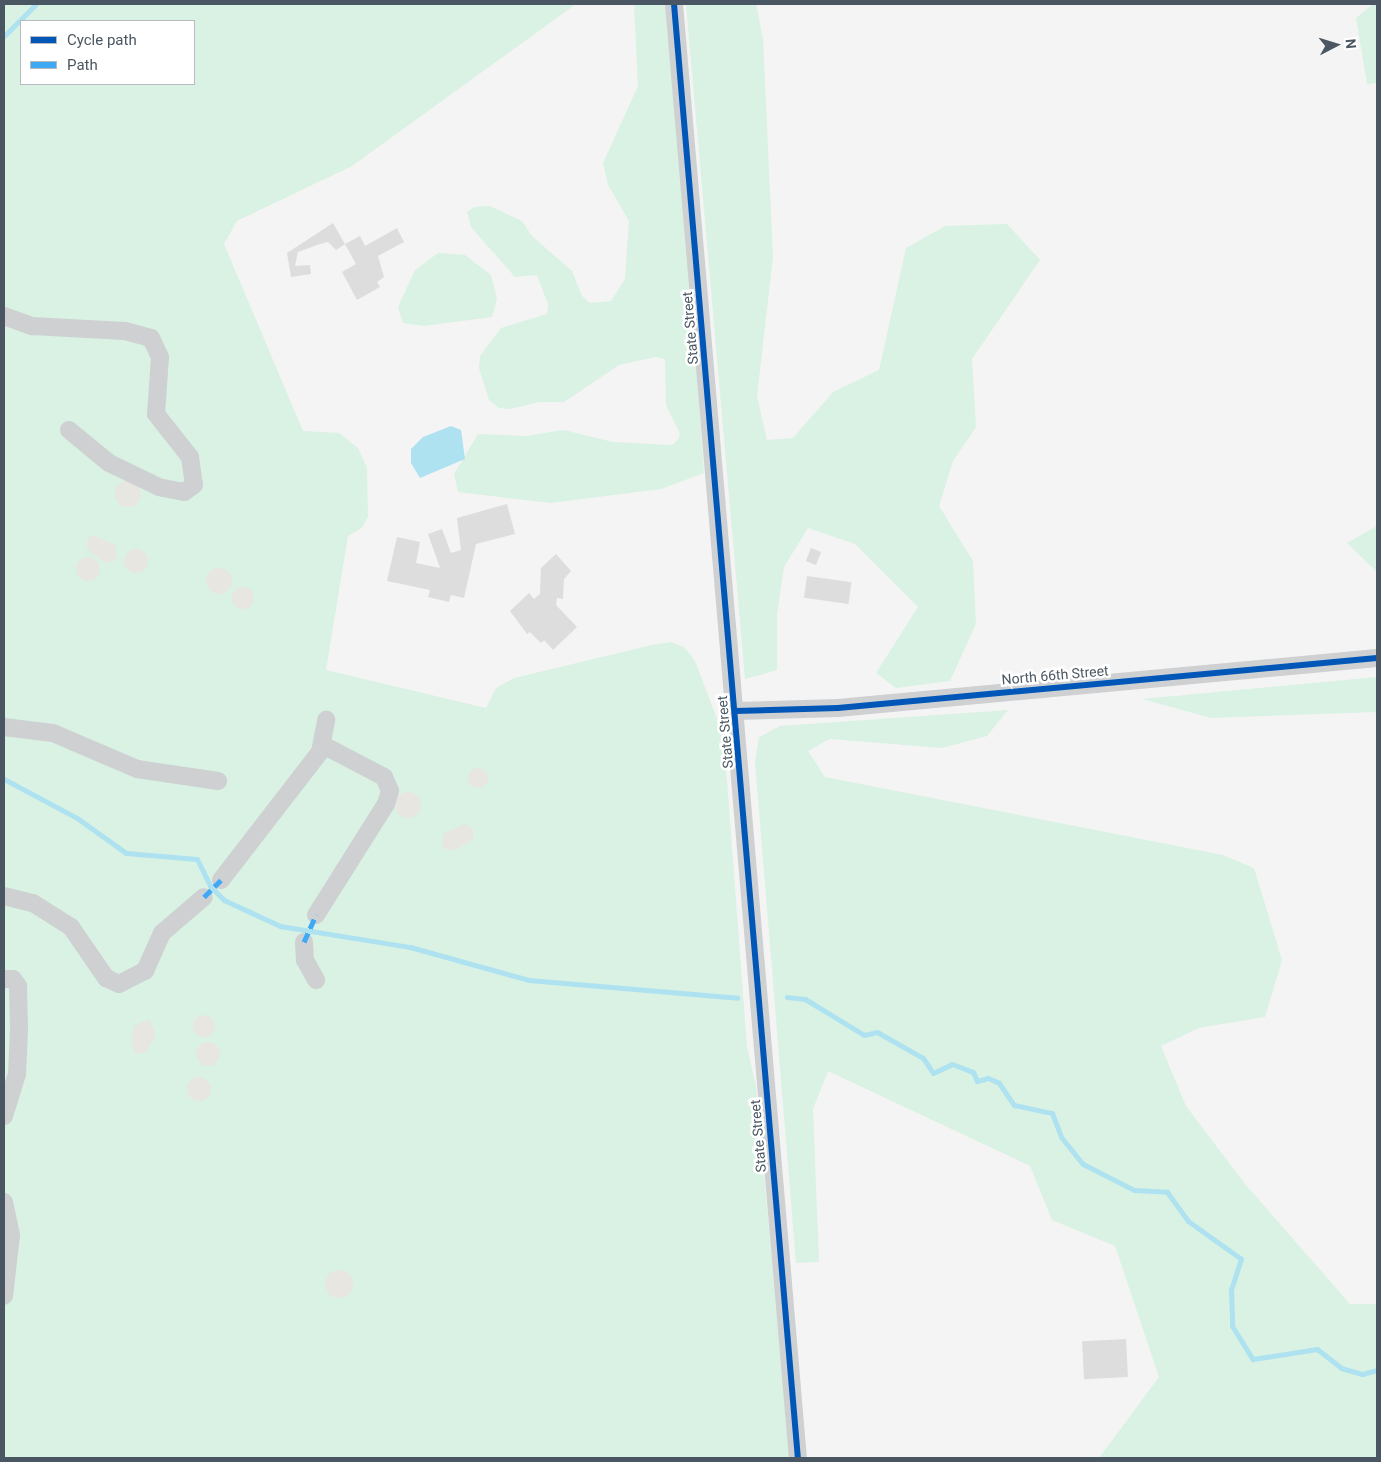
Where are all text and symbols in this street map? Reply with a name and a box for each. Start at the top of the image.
legend [20,20,195,85]
north arrow [1311,20,1361,70]
text: Cycle path [67,31,137,49]
text: N [1343,38,1359,49]
text: Path [67,56,98,74]
street label: State Street [678,291,702,365]
street label: North 66th Street [1001,662,1109,688]
street label: State Street [713,695,737,769]
street label: State Street [746,1099,770,1173]

